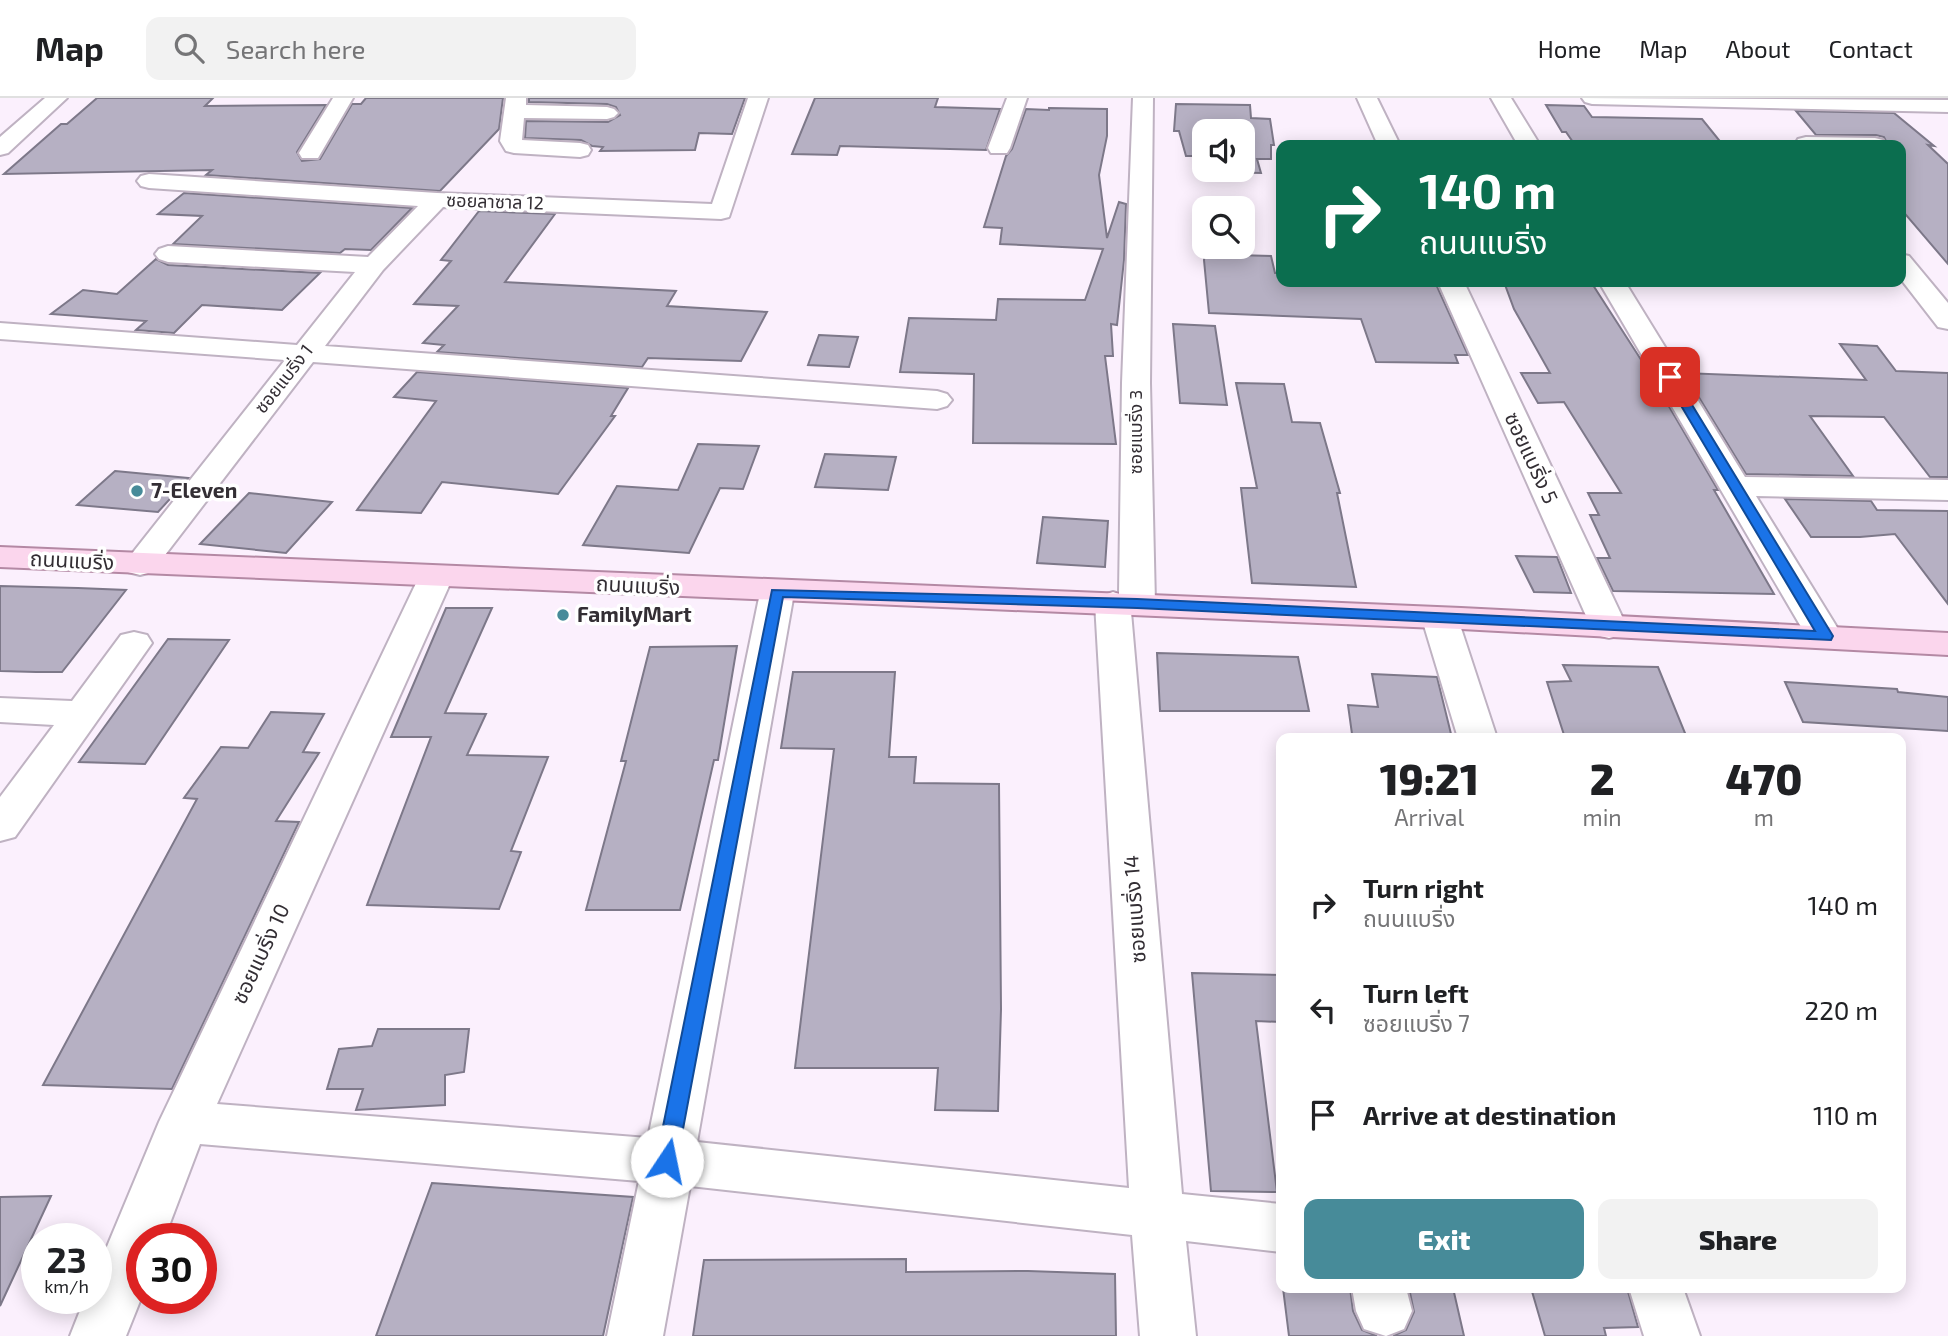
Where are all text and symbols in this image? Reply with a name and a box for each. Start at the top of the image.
search box [146,17,636,80]
text: Map [35,28,104,68]
icon: search [170,29,208,67]
text: Search here [226,33,365,64]
text: Home [1538,34,1601,63]
text: Map [1639,34,1687,63]
text: About [1725,34,1791,63]
text: Contact [1829,34,1913,63]
map controls [1192,119,1255,259]
button: sound [1192,119,1255,182]
text: 140 m [1419,160,1556,219]
icon: right [1304,168,1395,259]
street label: ซอยลาซาล 12 [446,188,544,214]
button: search [1192,196,1255,259]
text: ถนนแบริ่ง [1419,222,1547,260]
street label: ซอยแบริ่ง 1 [249,339,317,417]
pin [1640,347,1700,407]
icon: arrive [1651,358,1689,396]
street label: ซอยแบริ่ง 3 [1124,390,1146,474]
street label: ซอยแบริ่ง 5 [1500,408,1564,507]
place label: 7-Eleven [151,477,237,502]
marker: 7-Eleven [129,483,145,499]
street label: ถนนแบริ่ง [29,545,115,574]
street label: ถนนแบริ่ง [595,570,681,599]
place label: FamilyMart [577,601,692,627]
marker: FamilyMart [555,607,571,623]
text: 19:21 [1380,753,1479,803]
text: 2 [1590,753,1615,803]
text: 470 [1725,753,1802,803]
text: Arrival [1394,803,1464,831]
text: min [1583,803,1622,831]
text: m [1754,803,1774,831]
street label: ซอยแบริ่ง 14 [1117,854,1150,964]
text: Turn right [1363,872,1484,903]
icon: right [1304,886,1342,924]
text: 140 m [1807,889,1878,920]
street label: ซอยแบริ่ง 10 [226,899,294,1008]
text: ถนนแบริ่ง [1363,904,1455,932]
text: Turn left [1363,977,1469,1008]
icon: left [1304,991,1342,1029]
text: 220 m [1805,994,1878,1025]
text: ซอยแบริ่ง 7 [1363,1009,1470,1037]
icon: arrive [1304,1096,1342,1134]
text: Arrive at destination [1363,1099,1616,1130]
text: 110 m [1813,1099,1878,1130]
position arrow [630,1124,704,1198]
button: Exit [1304,1199,1584,1279]
button: Share [1598,1199,1878,1279]
speed limit sign: 30 [126,1223,217,1314]
text: 23 [46,1238,87,1280]
text: km/h [44,1275,89,1297]

